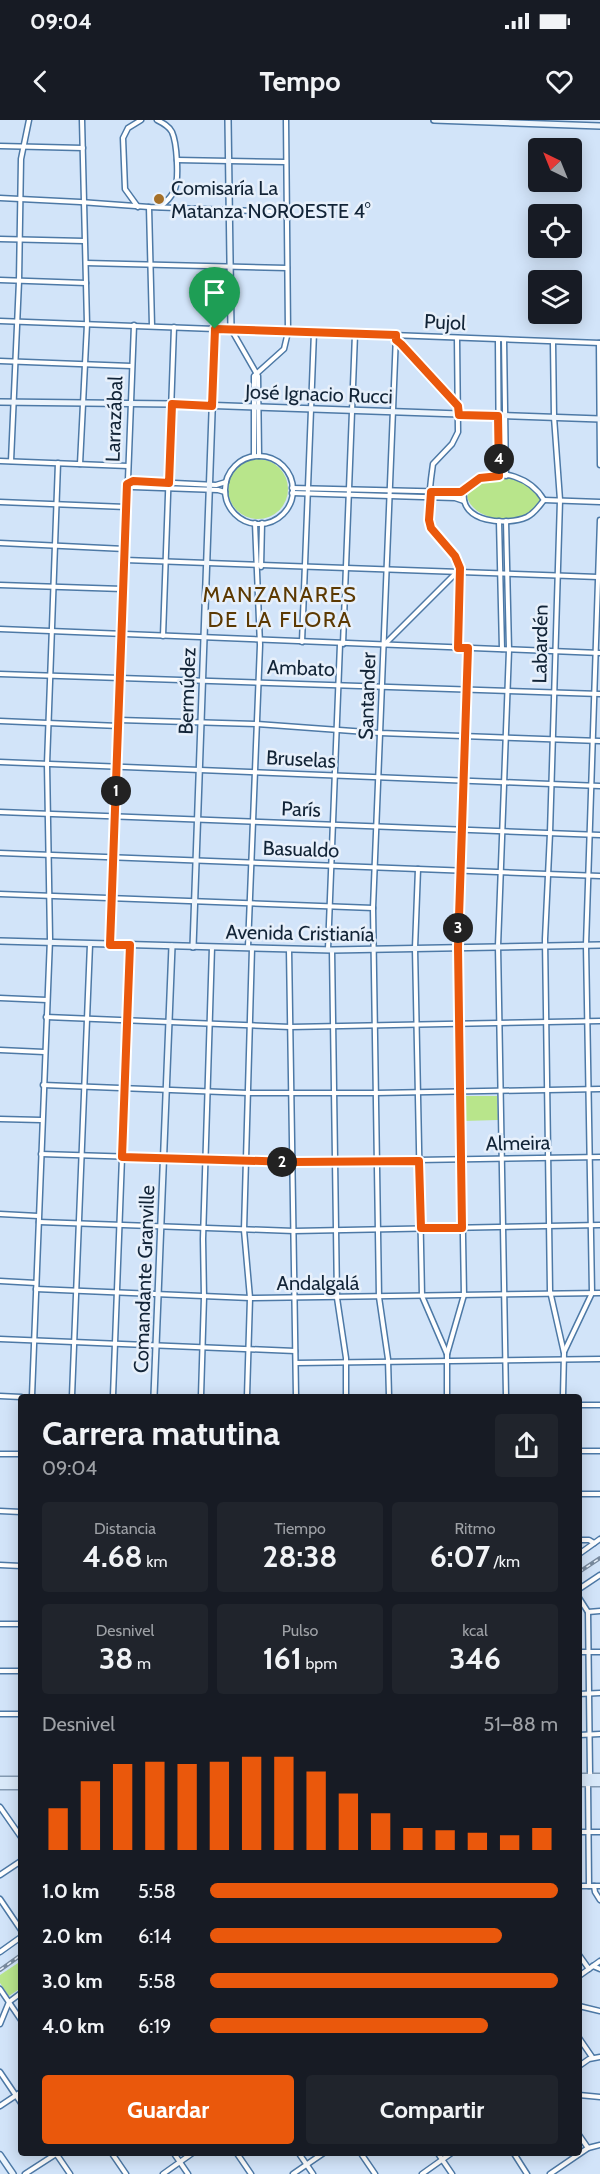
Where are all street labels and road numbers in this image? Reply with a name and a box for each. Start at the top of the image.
street label: Pujol [424,309,467,335]
street label: Larrazábal [101,375,128,462]
street label: José Ignacio Rucci [244,379,393,409]
street label: Labardén [527,604,553,684]
street label: Bermúdez [173,647,201,735]
street label: Santander [353,651,381,740]
street label: Ambato [267,655,335,681]
street label: Bruselas [266,745,336,773]
street label: París [281,796,321,822]
street label: Basualdo [262,836,340,862]
street label: Avenida Cristianía [225,920,375,946]
street label: Almeira [485,1130,551,1156]
street label: Comandante Granville [129,1185,159,1373]
street label: Andalgalá [277,1271,360,1295]

